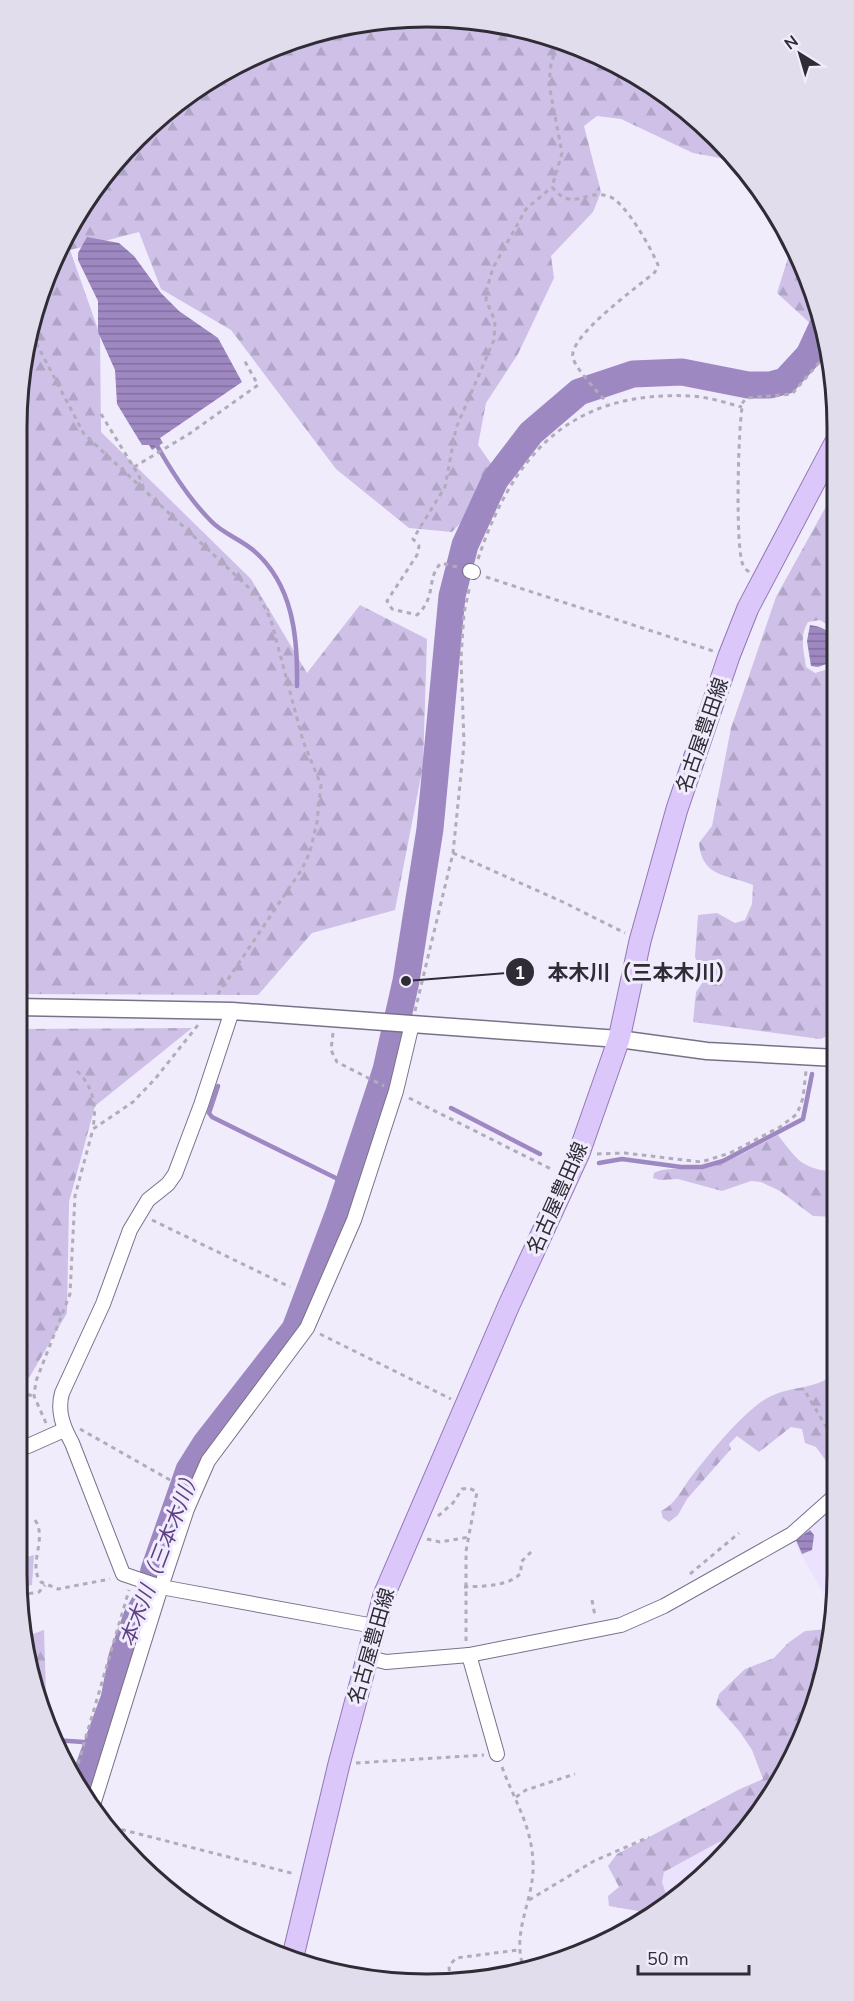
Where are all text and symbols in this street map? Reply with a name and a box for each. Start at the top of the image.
north arrow [770,24,830,84]
text: N [780,30,803,55]
street label: 名古屋豊田線 [670,674,735,796]
callout: 本木川（三本木川） [505,953,748,992]
text: 本木川（三本木川） [548,959,737,987]
text: 1 [515,961,525,985]
street label: 名古屋豊田線 [521,1138,594,1259]
water label: 本木川（三本木川） [113,1464,207,1650]
street label: 名古屋豊田線 [342,1585,401,1708]
scale bar [638,1938,749,1976]
text: 50 m [647,1947,689,1971]

